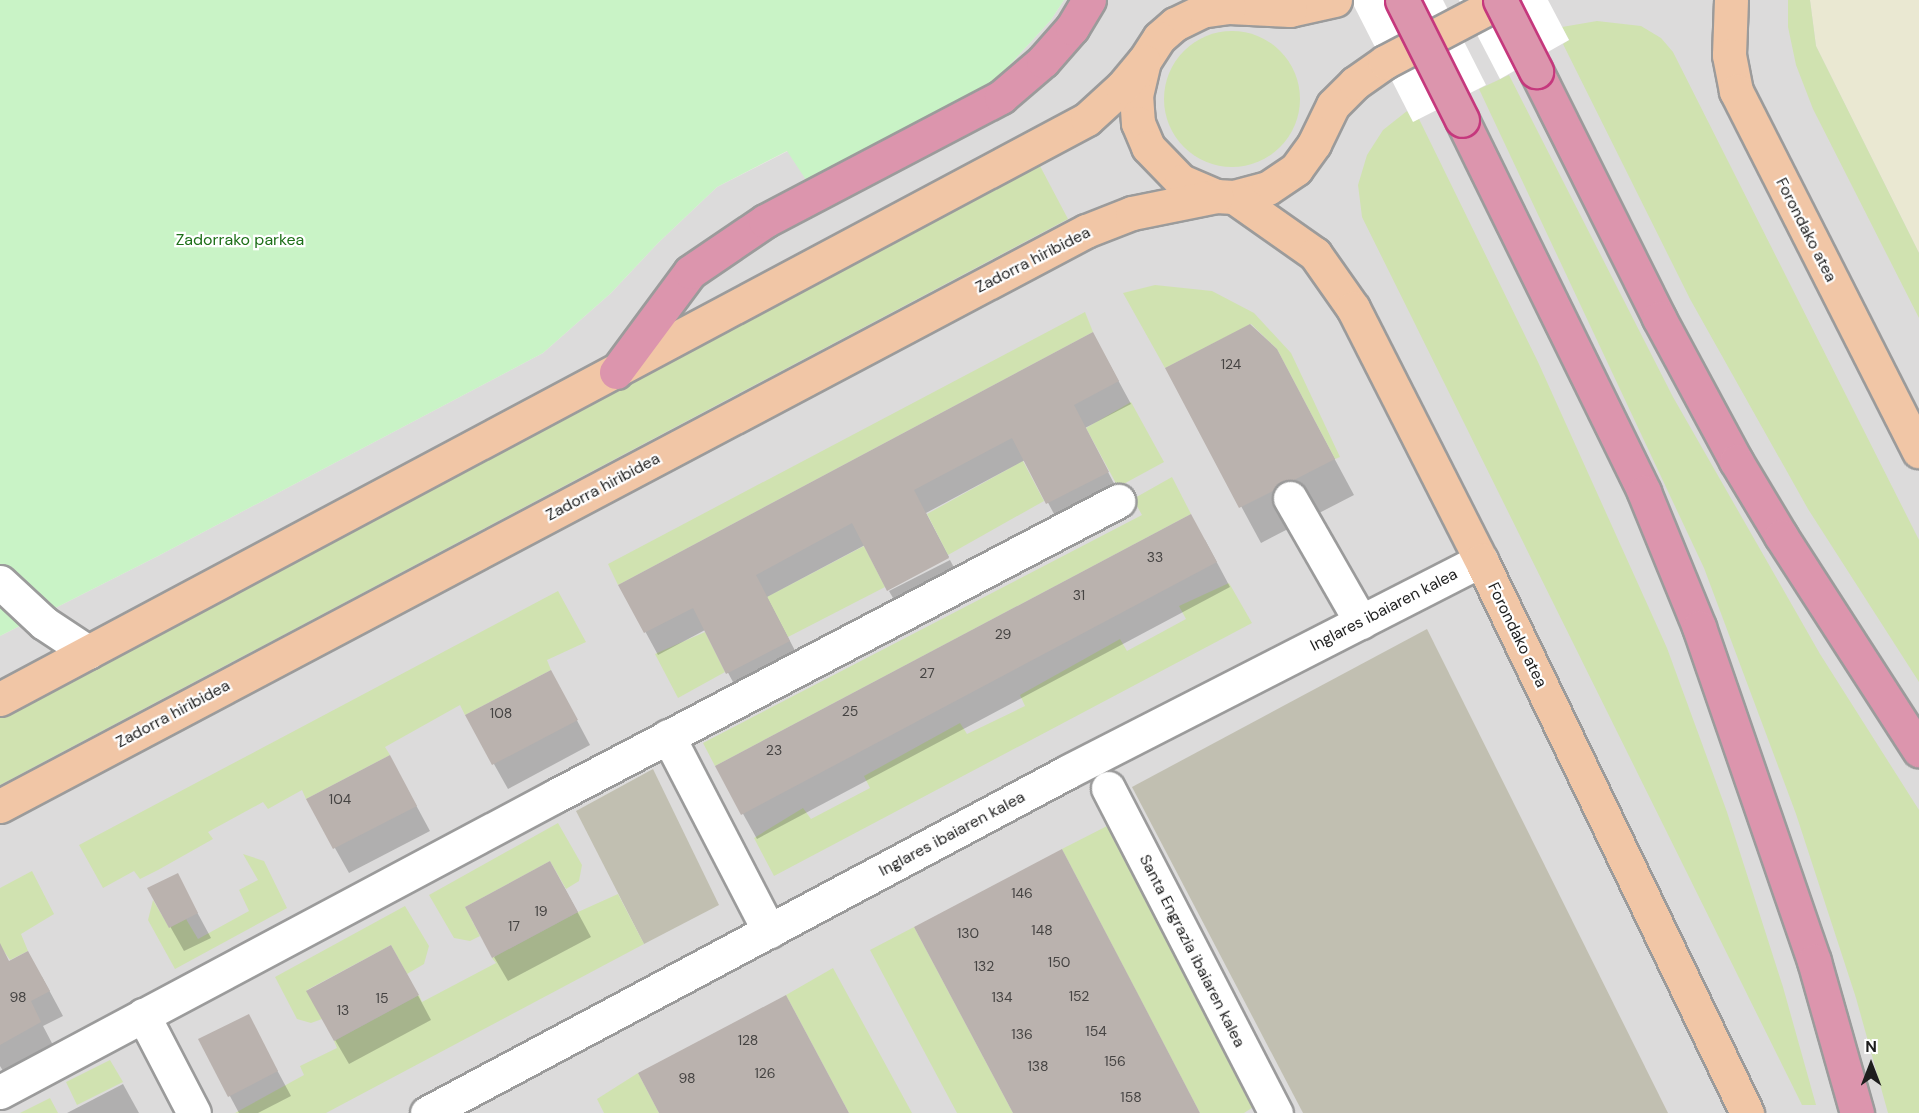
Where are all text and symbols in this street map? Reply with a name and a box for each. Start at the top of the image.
street label: Forondako atea [1772,175,1840,285]
street label: Zadorra hiribidea [972,223,1094,297]
park label: Zadorrako parkea [176,230,304,250]
house number: 124 [1221,356,1241,372]
street label: Zadorra hiribidea [543,449,663,525]
house number: 33 [1147,549,1163,565]
street label: Inglares ibaiaren kalea [1307,565,1461,655]
street label: Forondako atea [1483,579,1551,691]
house number: 31 [1073,587,1085,603]
house number: 29 [995,626,1011,642]
house number: 27 [919,665,935,681]
street label: Zadorra hiribidea [113,676,233,752]
house number: 25 [842,703,858,719]
house number: 108 [490,705,512,721]
house number: 23 [766,742,782,758]
street label: Inglares ibaiaren kalea [876,787,1028,881]
house number: 104 [329,791,351,807]
street label: Santa Engrazia ibaiaren kalea [1135,851,1249,1051]
house number: 146 [1011,885,1033,901]
house number: 19 [534,903,548,919]
house number: 17 [508,918,520,934]
house number: 148 [1031,922,1053,938]
house number: 130 [957,925,979,941]
house number: 150 [1048,954,1070,970]
house number: 132 [974,958,994,974]
house number: 152 [1069,988,1089,1004]
house number: 98 [9,989,27,1005]
house number: 134 [991,989,1013,1005]
house number: 15 [376,990,388,1006]
house number: 13 [337,1002,349,1018]
house number: 154 [1085,1023,1107,1039]
house number: 136 [1011,1026,1033,1042]
house number: 128 [738,1032,758,1048]
north arrow [1841,1035,1901,1095]
text: N [1865,1036,1877,1057]
house number: 156 [1104,1053,1126,1069]
house number: 138 [1027,1058,1049,1074]
house number: 126 [754,1065,776,1081]
house number: 98 [678,1070,696,1086]
house number: 158 [1120,1089,1142,1105]

